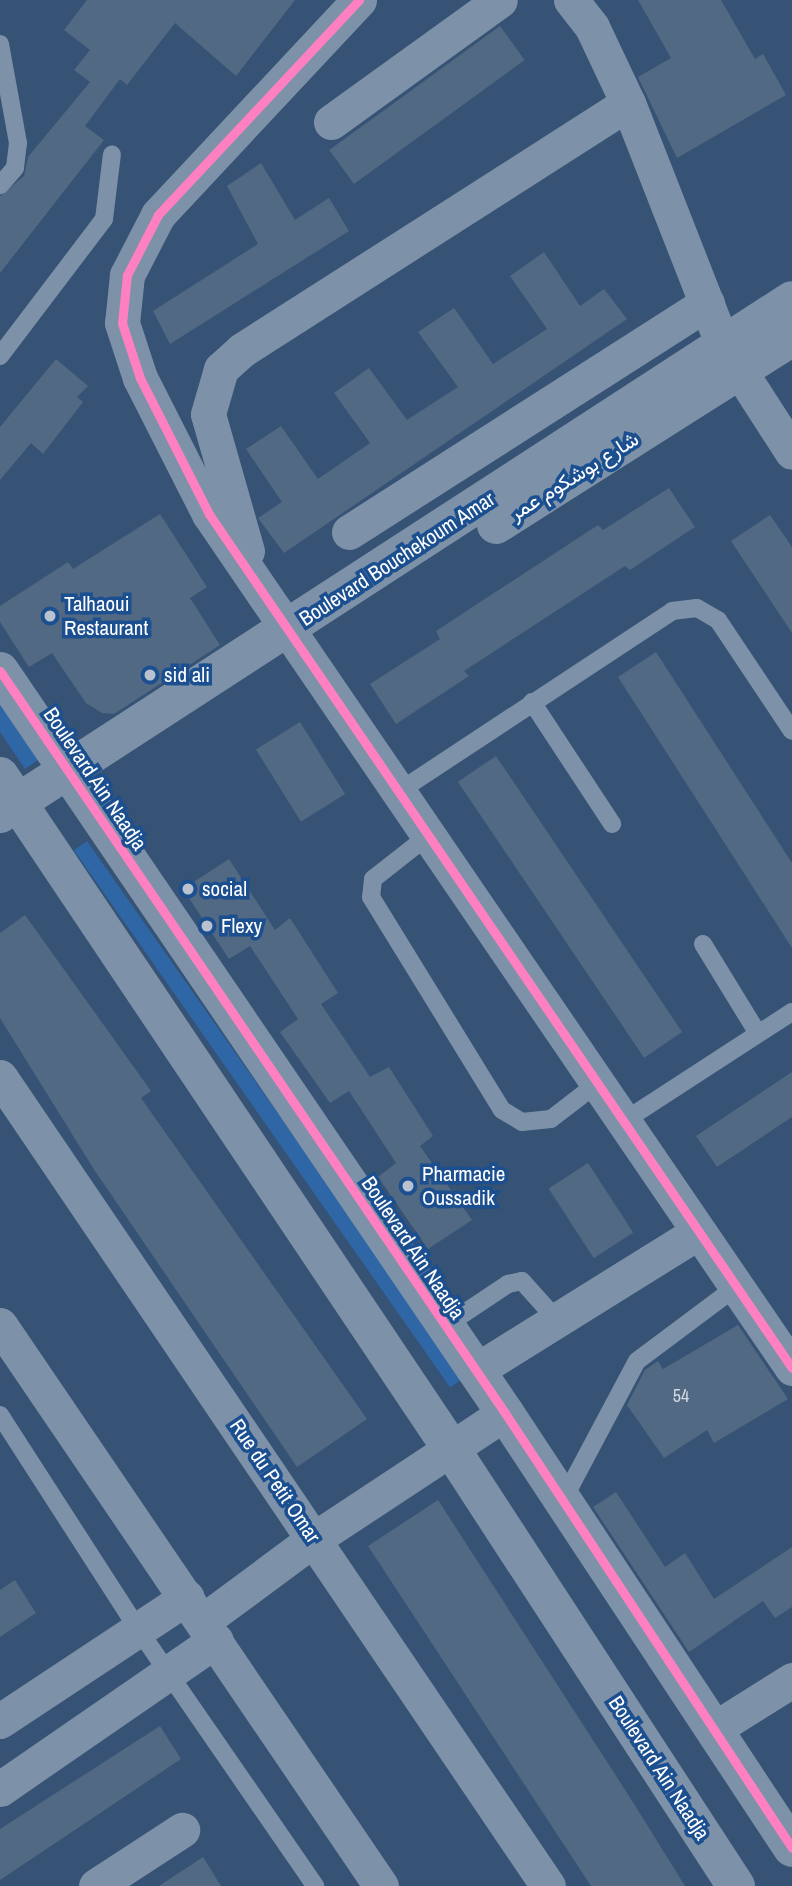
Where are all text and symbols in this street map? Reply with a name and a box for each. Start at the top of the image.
street label: شارع بوشكوم عمر [505,426,643,526]
street label: Boulevard Bouchekoum Amar [294,486,500,632]
place label: Talhaoui Restaurant [64,591,148,641]
marker: Talhaoui Restaurant [42,608,58,624]
place label: sid ali [164,662,210,688]
marker: sid ali [142,667,158,683]
street label: Boulevard Ain Naadja [38,703,152,855]
place label: social [202,876,247,902]
marker: social [180,881,196,897]
place label: Flexy [221,913,262,939]
marker: Flexy [199,918,215,934]
place label: Pharmacie Oussadik [422,1161,505,1211]
street label: Boulevard Ain Naadja [356,1172,470,1324]
marker: Pharmacie Oussadik [400,1178,416,1194]
house number: 54 [673,1385,689,1407]
street label: Rue du Petit Omar [224,1414,326,1548]
street label: Boulevard Ain Naadja [603,1691,715,1845]

